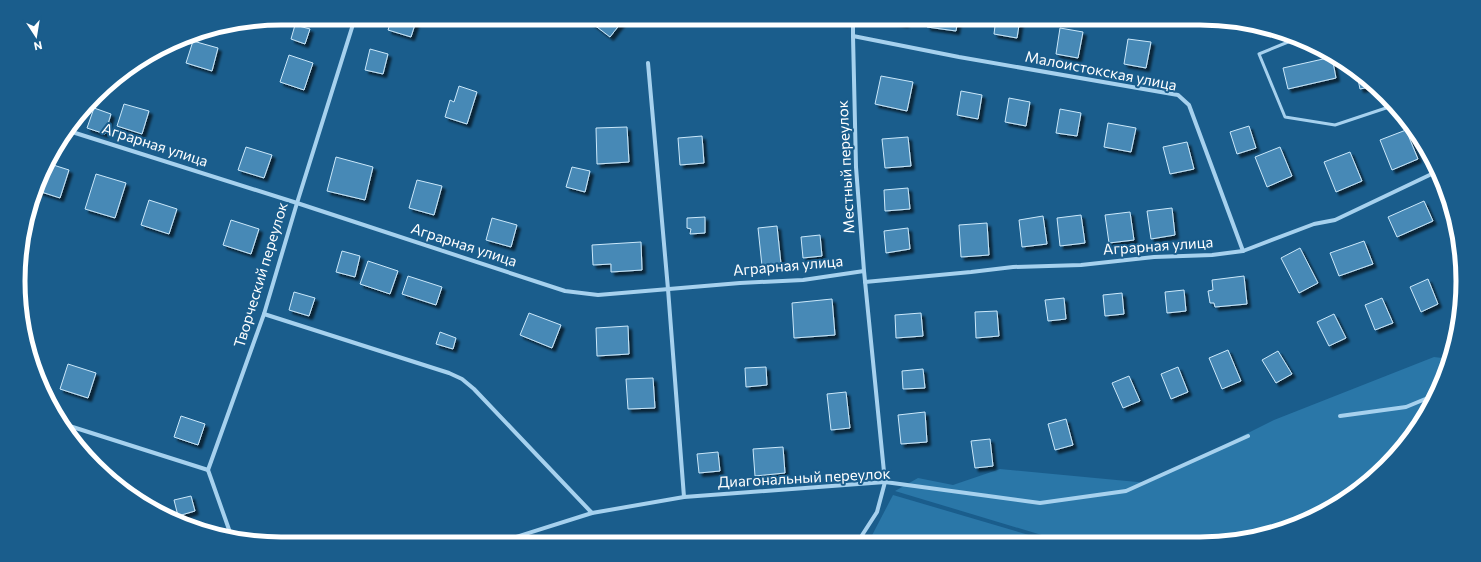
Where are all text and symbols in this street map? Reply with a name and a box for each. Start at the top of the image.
north arrow [16,16,56,56]
text: N [33,39,44,53]
street label: Малоистокская улица [1024,46,1179,94]
street label: Местный переулок [833,100,857,234]
street label: Аграрная улица [100,118,211,170]
street label: Творческий переулок [229,200,291,350]
street label: Аграрная улица [409,218,520,270]
street label: Аграрная улица [1102,232,1214,258]
street label: Аграрная улица [732,251,844,279]
street label: Диагональный переулок [717,463,891,491]

